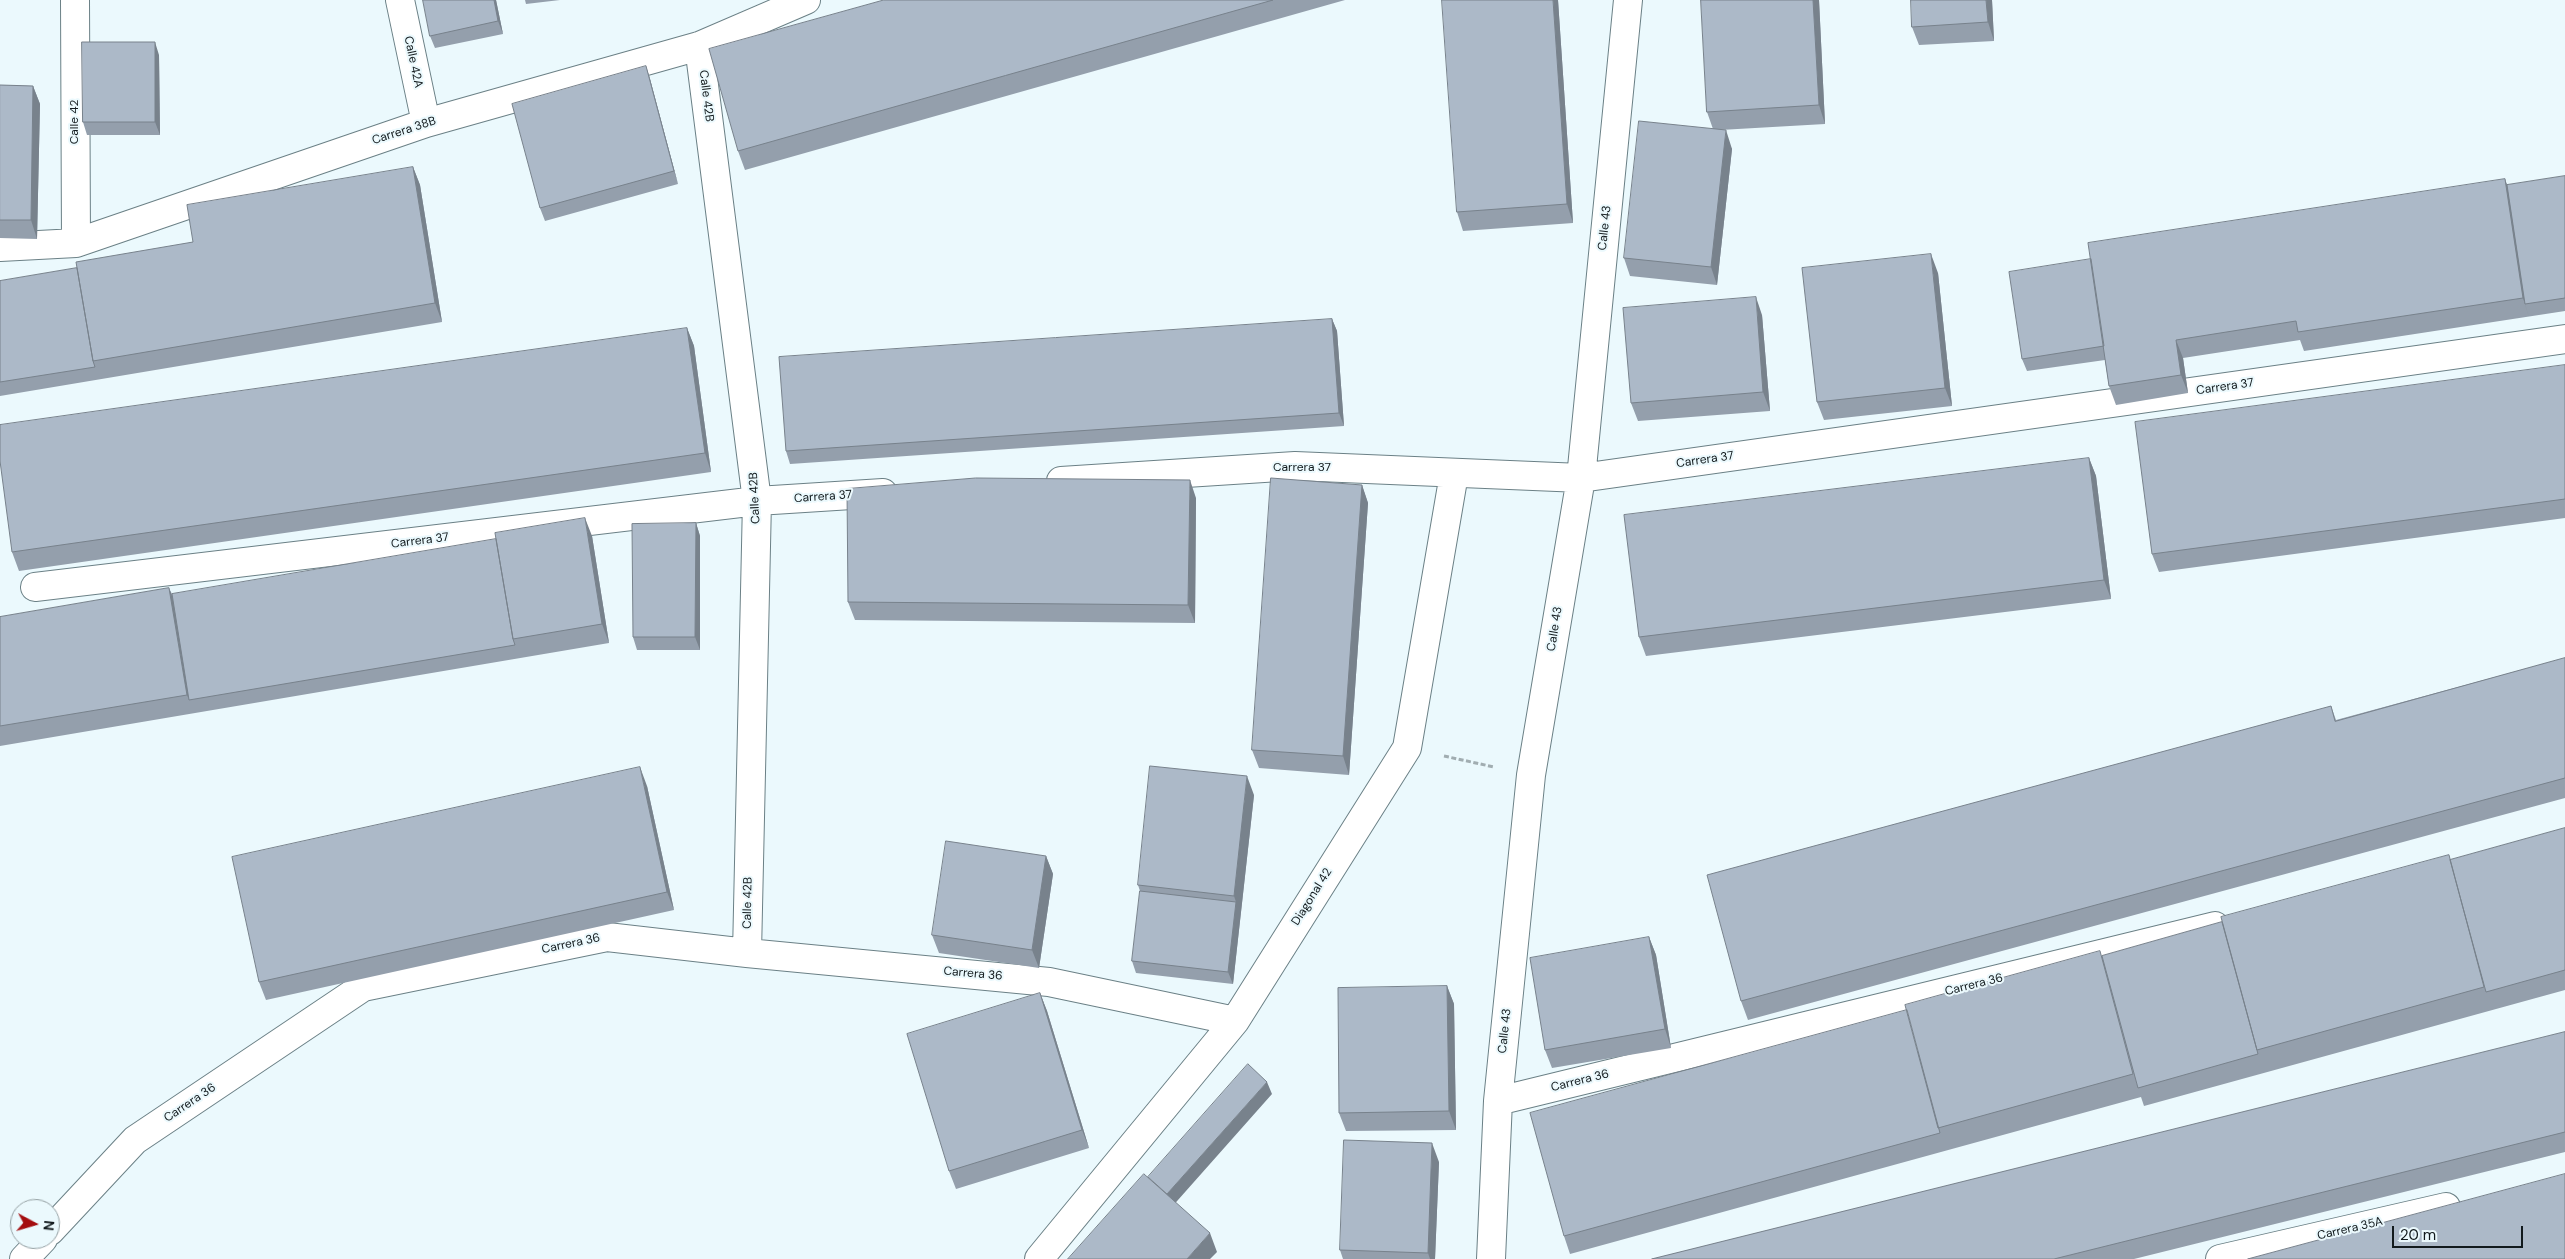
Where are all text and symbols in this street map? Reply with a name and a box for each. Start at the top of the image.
street label: Calle 42A [400,35,426,89]
street label: Calle 42B [696,69,716,123]
street label: Calle 42 [68,100,82,144]
street label: Carrera 38B [370,114,438,148]
street label: Calle 43 [1595,205,1615,251]
street label: Carrera 37 [2195,376,2255,398]
street label: Carrera 37 [1675,449,1735,471]
street label: Carrera 37 [1273,461,1331,475]
street label: Calle 42B [746,472,764,524]
street label: Carrera 37 [794,488,852,506]
street label: Carrera 37 [390,530,450,552]
street label: Calle 43 [1544,606,1566,652]
street label: Diagonal 42 [1289,866,1335,928]
street label: Calle 42B [740,877,756,929]
street label: Carrera 36 [540,931,602,957]
street label: Carrera 36 [943,964,1003,984]
street label: Carrera 36 [1943,971,2005,999]
street label: Calle 43 [1495,1008,1515,1054]
street label: Carrera 36 [1549,1067,1611,1095]
street label: Carrera 36 [161,1080,219,1126]
north arrow [10,1199,60,1249]
street label: Carrera 35A [2316,1214,2384,1244]
scale bar [2395,1216,2526,1248]
text: N [39,1219,58,1231]
text: 20 m [2400,1225,2436,1245]

